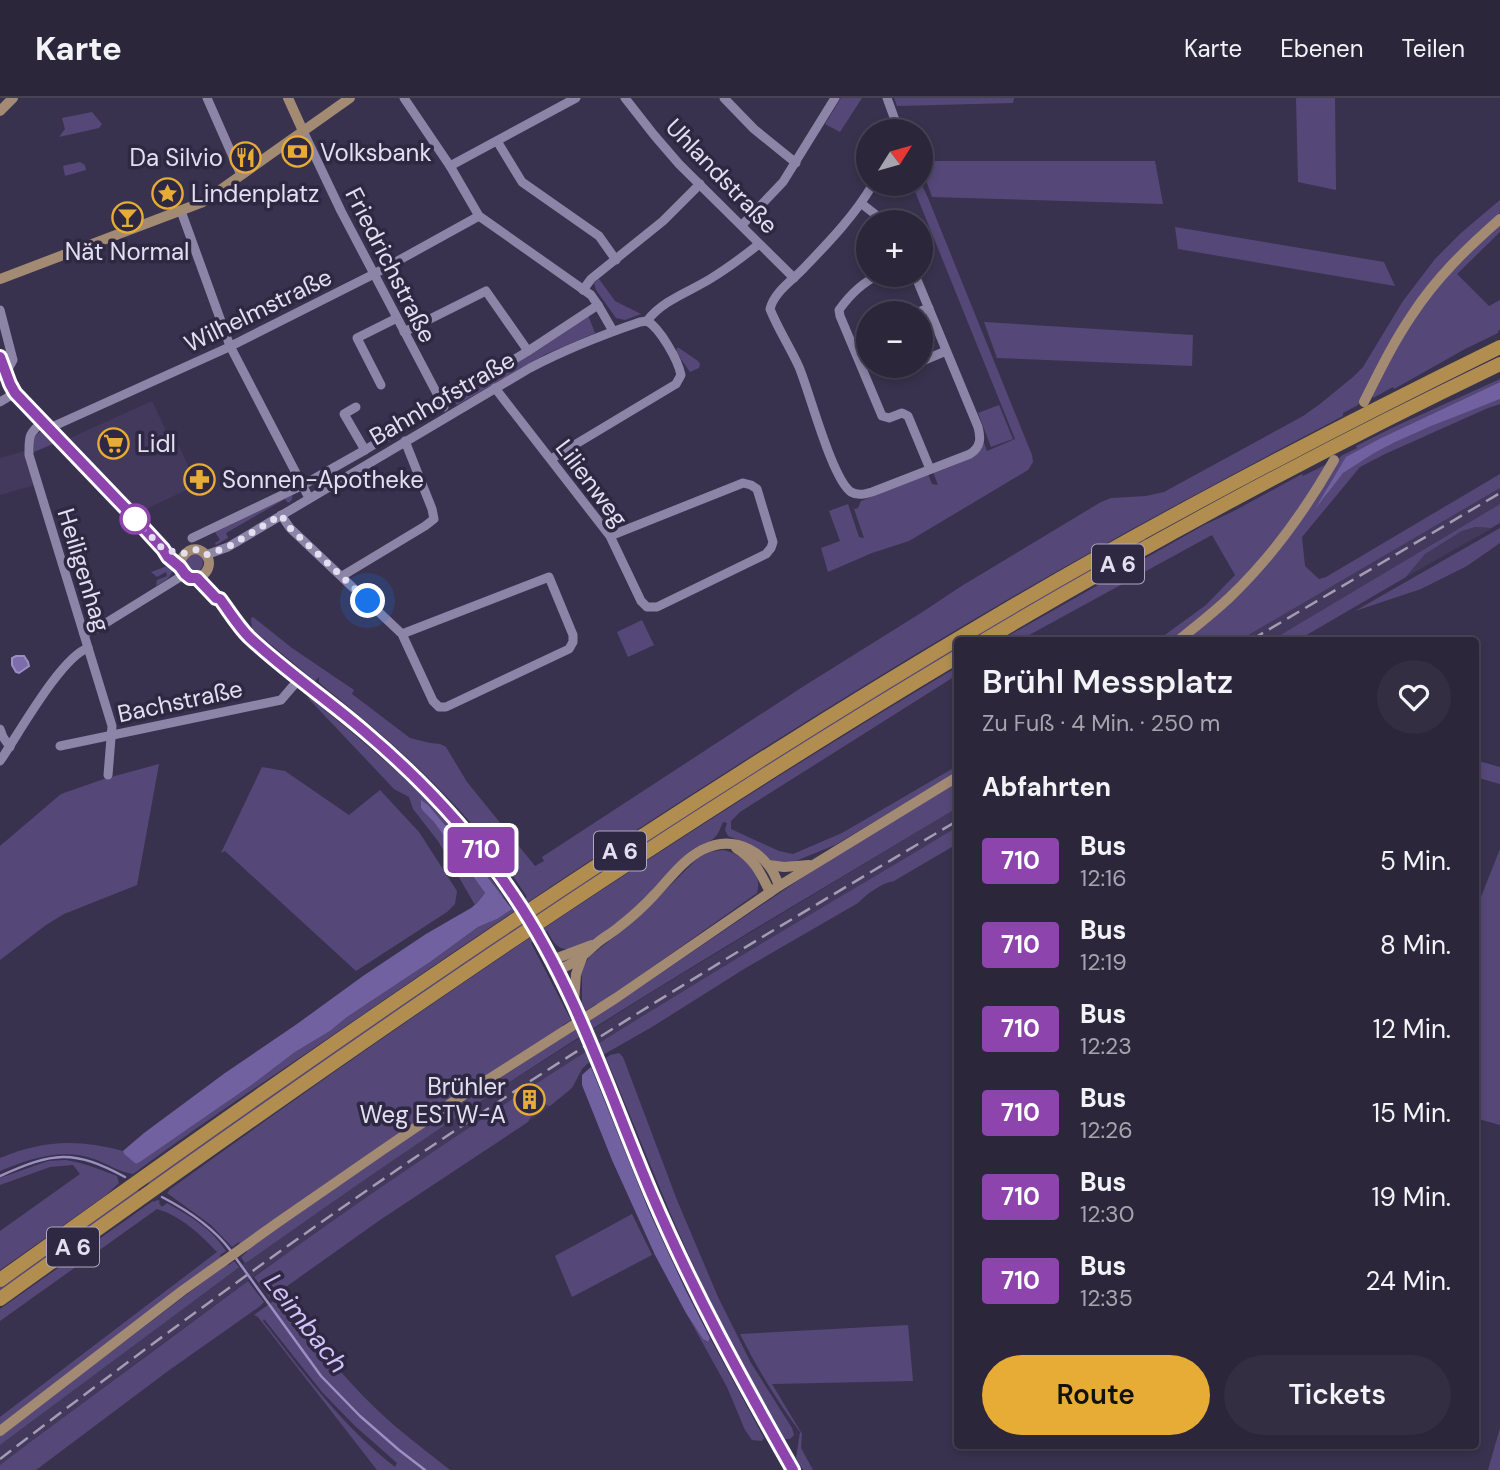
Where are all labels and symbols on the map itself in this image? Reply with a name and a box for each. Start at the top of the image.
street label: Uhlandstraße [659,112,785,240]
north arrow [856,119,933,196]
bank icon: Volksbank [280,135,314,169]
place label: Volksbank [320,137,431,168]
restaurant icon: Da Silvio [229,140,263,174]
place label: Da Silvio [129,142,223,173]
place icon: Lindenplatz [151,176,185,210]
place label: Lindenplatz [191,178,319,209]
street label: Friedrichstraße [339,182,443,348]
bar icon: Nät Normal [110,200,144,234]
place label: Nät Normal [65,236,189,267]
street label: Wilhelmstraße [179,261,337,359]
street label: Bahnhofstraße [364,344,520,452]
supermarket icon: Lidl [97,426,131,460]
place label: Lidl [137,428,176,459]
street label: Lilienweg [549,433,635,533]
pharmacy icon: Sonnen-Apotheke [182,462,216,496]
place label: Sonnen-Apotheke [222,464,424,495]
unlabelled marker [120,504,150,534]
street label: Heiligenhag [51,505,117,635]
road number: A 6 [1092,544,1144,584]
your location [350,583,385,618]
street label: Bachstraße [115,673,245,729]
line badge: 710 [441,827,521,873]
road number: A 6 [594,832,646,870]
place label: Brühler Weg ESTW-A [360,1071,506,1130]
building icon: Brühler Weg ESTW-A [512,1083,546,1117]
road number: A 6 [47,1228,99,1266]
water label: Leimbach [256,1266,356,1380]

